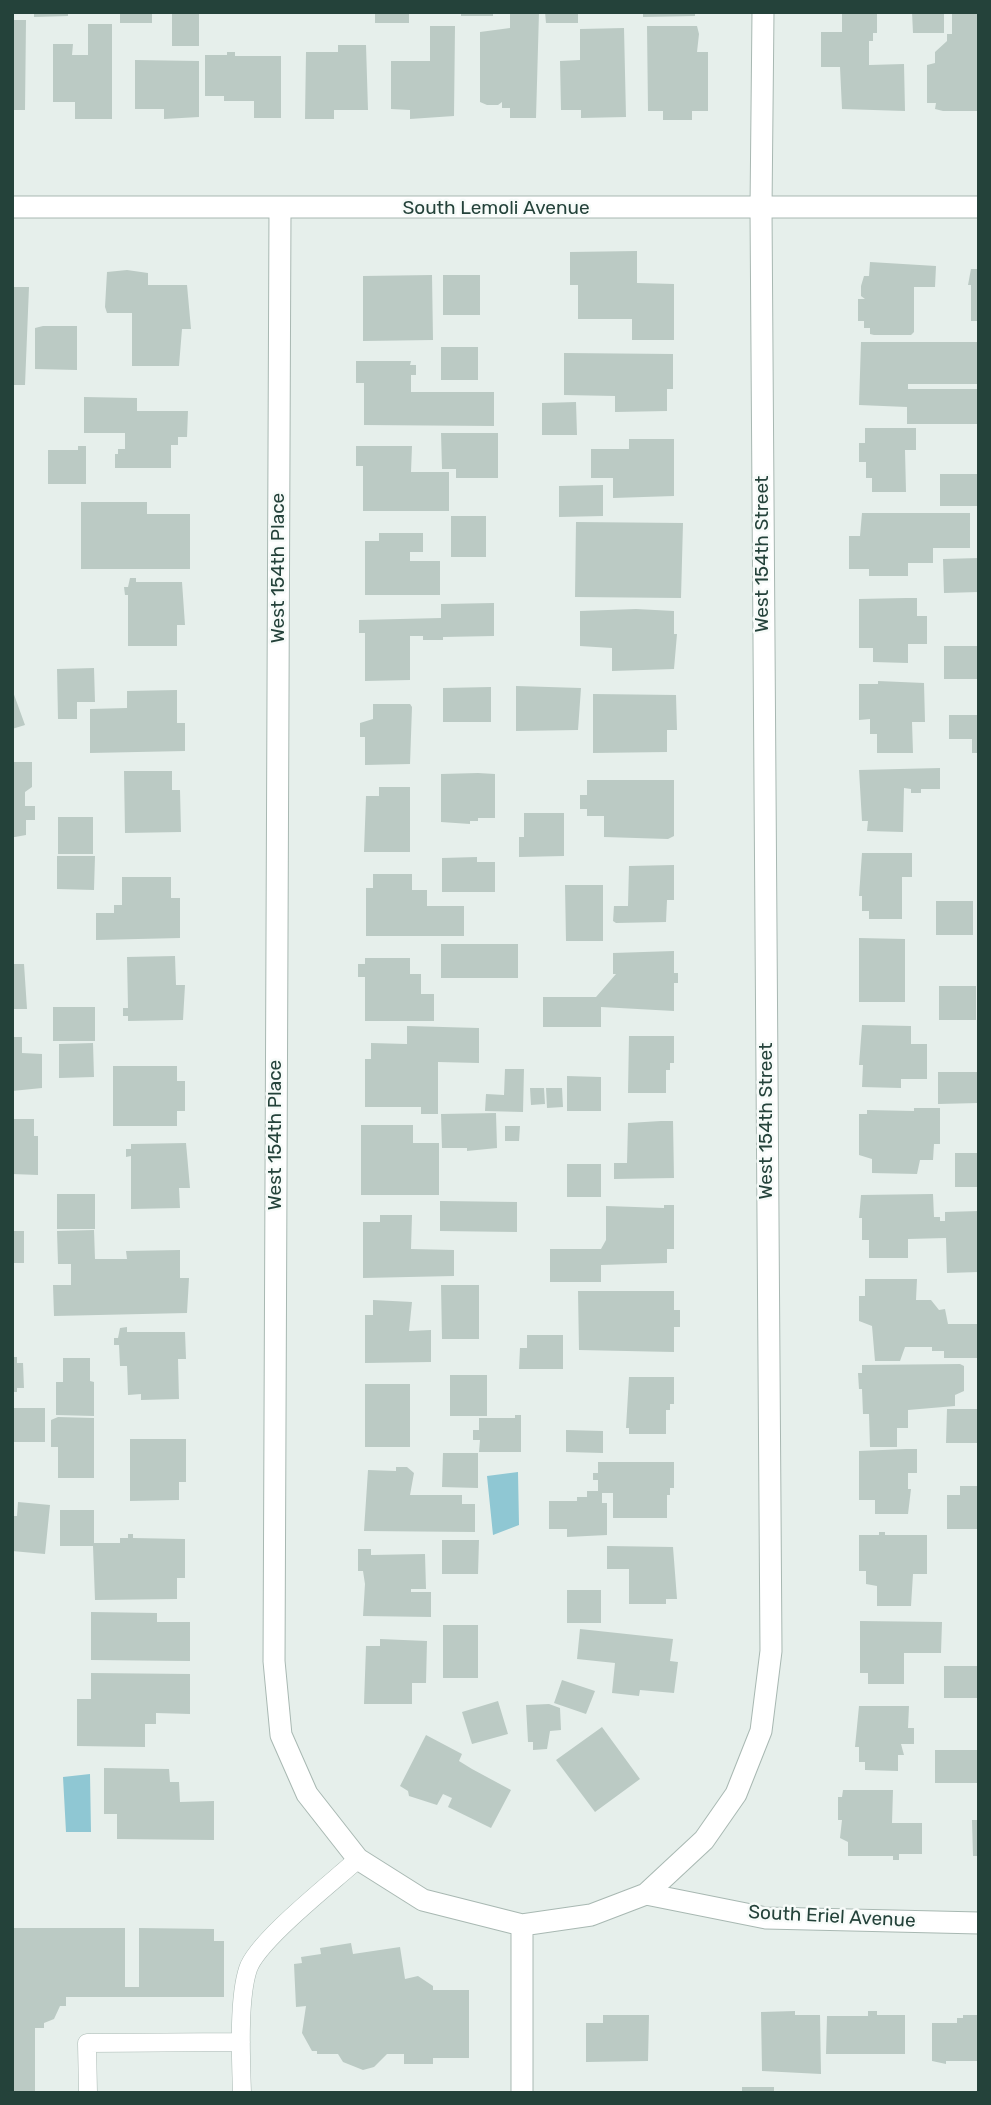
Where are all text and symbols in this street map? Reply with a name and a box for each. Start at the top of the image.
street label: South Lemoli Avenue [402,198,590,220]
street label: West 154th Street [752,475,774,633]
street label: West 154th Place [268,493,290,643]
street label: West 154th Street [756,1042,778,1200]
street label: West 154th Place [265,1060,287,1210]
street label: South Eriel Avenue [748,1901,916,1933]

